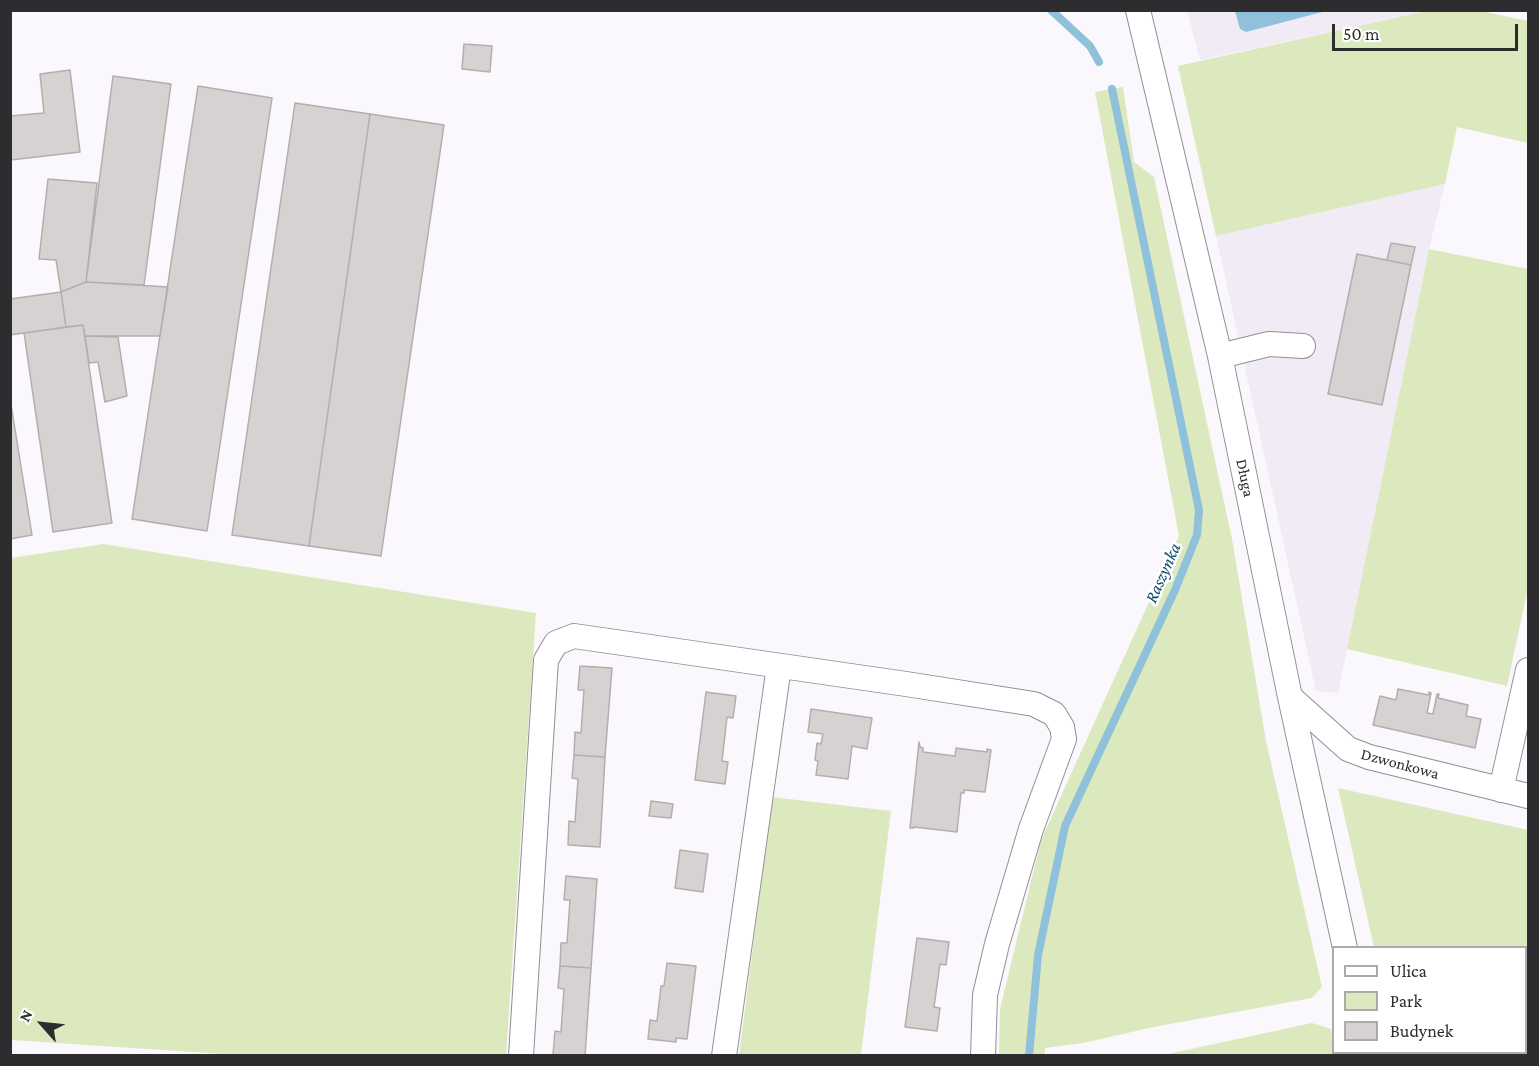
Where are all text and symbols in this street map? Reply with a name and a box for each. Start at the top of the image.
scale bar [1335,12,1521,50]
text: 50 m [1343,24,1380,44]
street label: Długa [1232,457,1258,499]
water label: Raszynka [1140,540,1186,606]
street label: Dzwonkowa [1359,744,1441,784]
legend [1332,946,1527,1054]
text: Ulica [1390,961,1427,981]
text: Park [1390,991,1422,1011]
north arrow [12,994,72,1054]
text: N [15,1007,36,1024]
text: Budynek [1390,1021,1453,1041]

